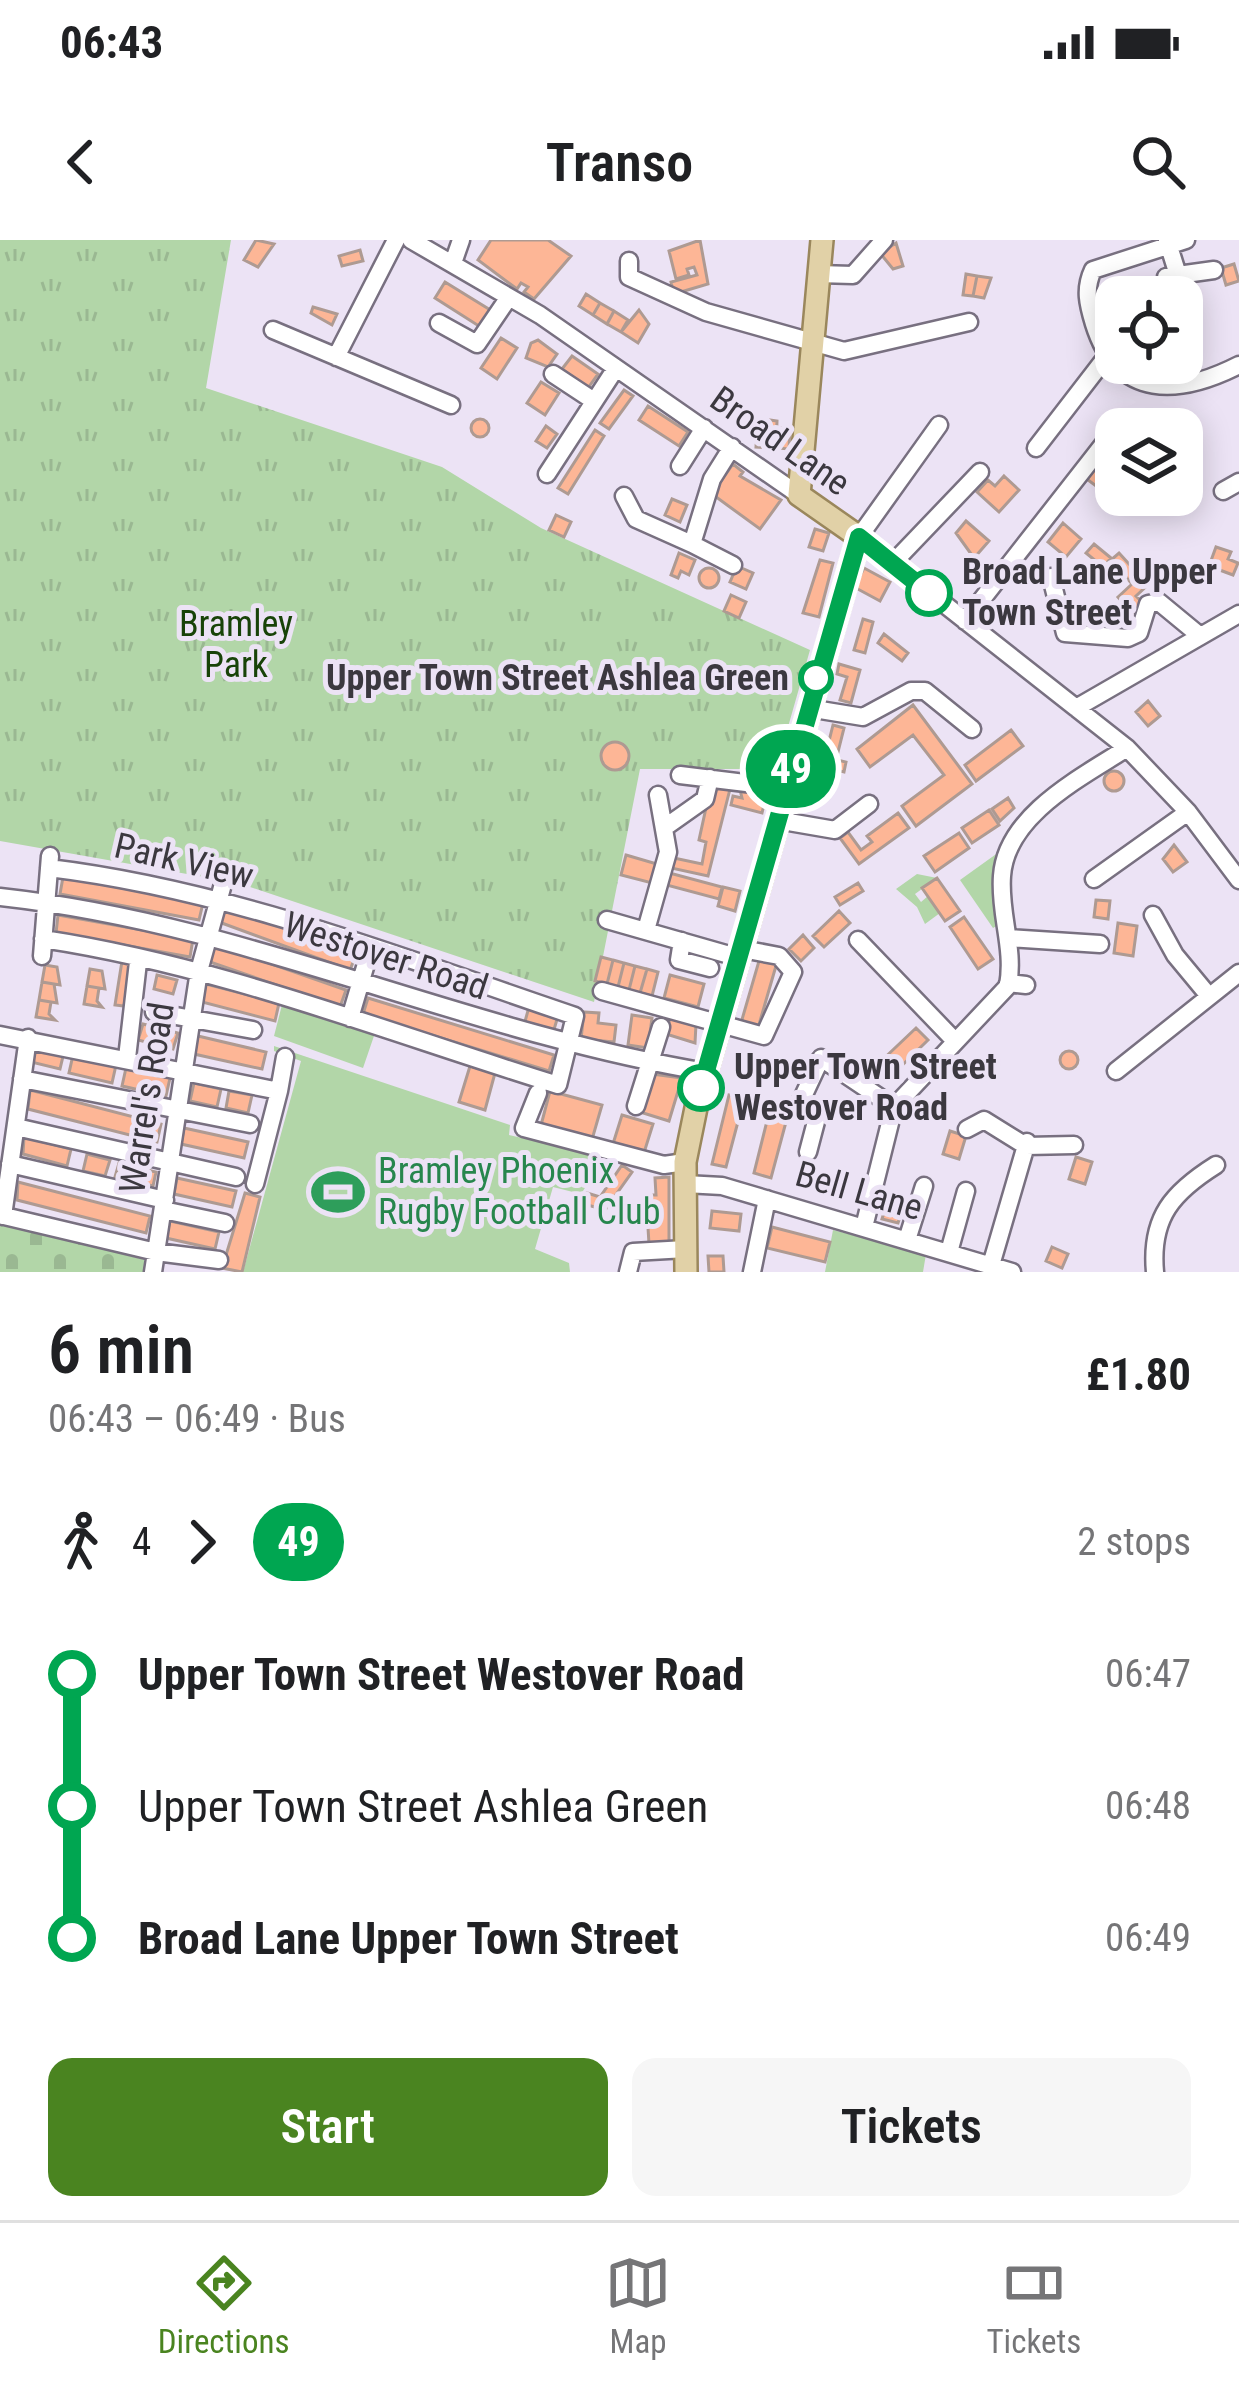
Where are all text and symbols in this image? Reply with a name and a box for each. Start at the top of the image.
text: 06:43 [60,16,163,69]
icon: back [48,129,114,195]
icon: search [1125,129,1191,195]
text: Transo [546,131,693,194]
map controls [1095,276,1203,516]
button: locate [1095,276,1203,384]
street label: Broad Lane [702,378,858,504]
button: layers [1095,408,1203,516]
place label: Broad Lane Upper Town Street [962,551,1217,634]
marker: Broad Lane Upper Town Street [907,571,951,615]
park label: Bramley Park [179,603,293,686]
place label: Upper Town Street Ashlea Green [326,657,789,699]
marker: Upper Town Street Ashlea Green [800,662,832,694]
line badge: 49 [737,730,845,808]
text: 49 [770,744,812,793]
street label: Park View [110,825,258,897]
street label: Westover Road [279,903,493,1009]
street label: Warrel's Road [111,1000,183,1196]
place label: Upper Town Street Westover Road [734,1046,997,1129]
marker: Upper Town Street Westover Road [679,1066,723,1110]
place label: Bramley Phoenix Rugby Football Club [378,1150,660,1233]
street label: Bell Lane [791,1153,927,1229]
sports icon: Bramley Phoenix Rugby Football Club [309,1163,367,1221]
text: 6 min [48,1312,194,1389]
text: £1.80 [1086,1348,1191,1401]
text: 06:43 – 06:49 · Bus [48,1396,346,1442]
icon: walk [48,1509,114,1575]
icon: forward [169,1509,235,1575]
text: 49 [277,1517,320,1566]
text: 4 [132,1519,151,1565]
text: 2 stops [1077,1519,1191,1565]
text: Upper Town Street Westover Road [138,1648,745,1701]
text: 06:47 [1105,1651,1191,1697]
text: Upper Town Street Ashlea Green [138,1780,708,1833]
text: 06:48 [1105,1783,1191,1829]
text: Broad Lane Upper Town Street [138,1912,679,1965]
text: 06:49 [1105,1915,1191,1961]
button: Start [48,2058,608,2196]
button: Tickets [632,2058,1191,2196]
tab: Directions [158,2250,290,2361]
tab: Map [605,2250,671,2361]
tab: Tickets [986,2250,1081,2361]

